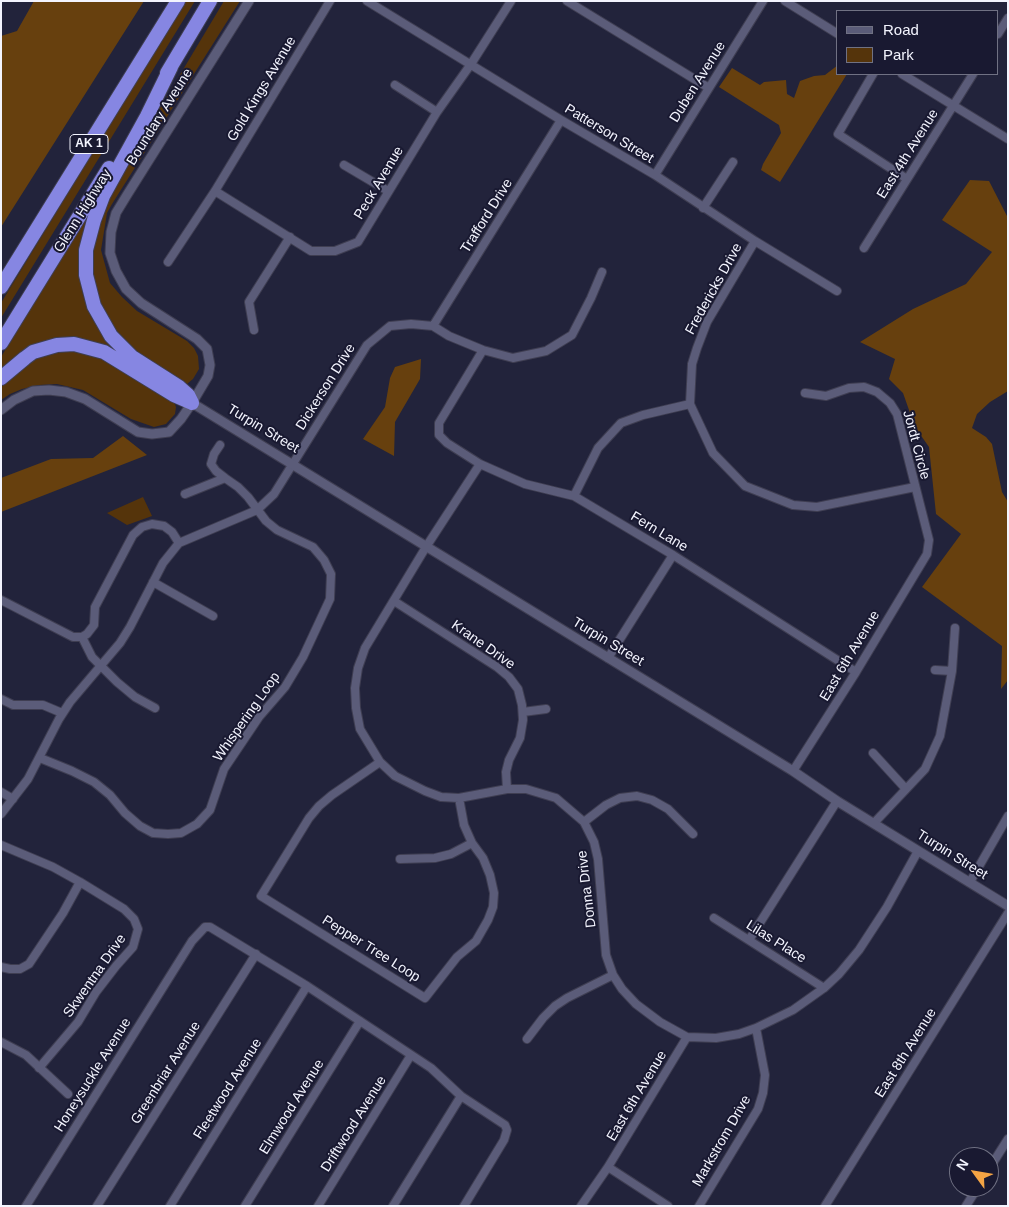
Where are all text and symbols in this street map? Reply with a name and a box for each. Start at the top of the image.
legend [836,10,999,75]
text: Road [883,21,919,38]
street label: Gold Kings Avenue [224,33,300,145]
street label: Duben Avenue [666,38,730,126]
text: Park [883,46,914,63]
street label: Boundary Aveune [123,65,197,169]
street label: Patterson Street [561,101,657,167]
street label: East 4th Avenue [874,106,942,202]
road number: AK 1 [70,134,108,154]
street label: Peck Avenue [351,143,407,223]
street label: Glenn Highway [51,166,115,256]
street label: Trafford Drive [457,176,517,256]
street label: Fredericks Drive [682,240,746,338]
street label: Dickerson Drive [293,341,359,433]
street label: Turpin Street [224,401,302,457]
street label: Jordt Circle [899,409,933,481]
street label: Fern Lane [627,508,691,556]
street label: East 6th Avenue [816,608,884,704]
street label: Turpin Street [569,614,647,670]
street label: Krane Drive [448,617,518,673]
street label: Whispering Loop [210,669,284,765]
street label: Turpin Street [913,827,991,883]
street label: Donna Drive [574,849,600,929]
street label: Pepper Tree Loop [319,912,423,986]
street label: Lilas Place [743,917,809,967]
street label: Skwentna Drive [60,931,130,1021]
street label: East 8th Avenue [872,1005,940,1101]
street label: Honeysuckle Avenue [51,1015,135,1135]
street label: Greenbriar Avenue [128,1018,204,1128]
street label: Fleetwood Avenue [190,1035,266,1143]
street label: East 6th Avenue [603,1048,671,1144]
street label: Elmwood Avenue [256,1056,328,1158]
street label: Driftwood Avenue [318,1073,390,1175]
street label: Markstrom Drive [689,1092,755,1190]
north arrow [949,1147,999,1197]
text: N [953,1156,972,1173]

